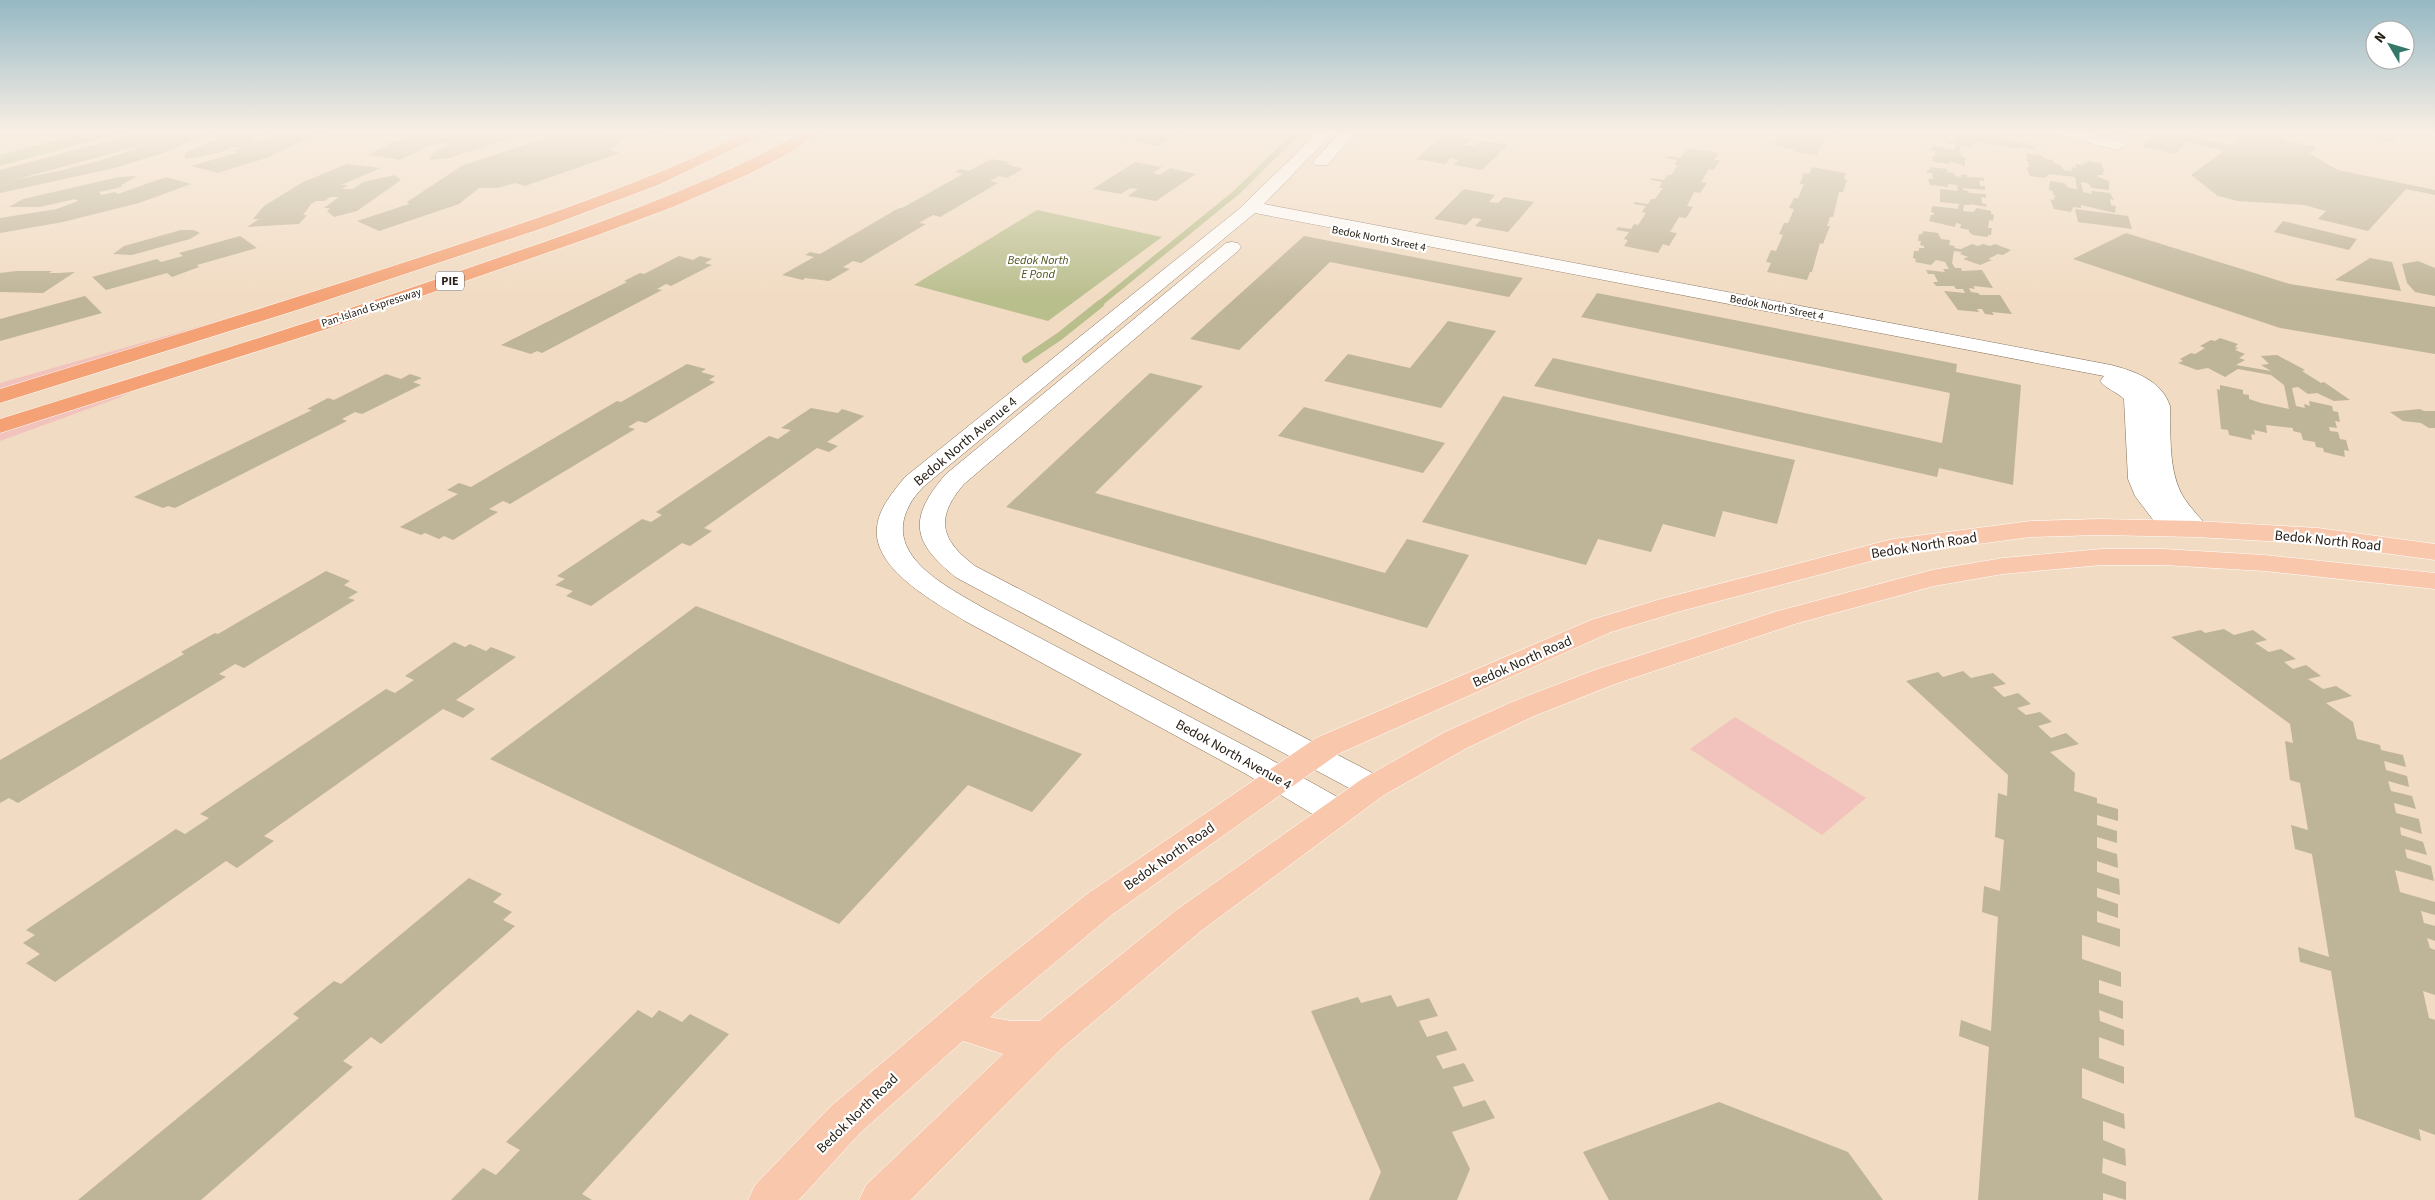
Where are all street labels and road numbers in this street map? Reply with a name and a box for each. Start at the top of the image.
street label: Bedok North Street 4 [1331,222,1428,255]
road number: PIE [436,272,464,290]
street label: Pan-Island Expressway [319,284,423,331]
street label: Bedok North Street 4 [1729,291,1826,324]
street label: Bedok North Avenue 4 [909,392,1022,491]
street label: Bedok North Road [2274,525,2382,557]
street label: Bedok North Road [1870,528,1979,564]
street label: Bedok North Road [1469,631,1575,693]
street label: Bedok North Avenue 4 [1172,715,1295,795]
street label: Bedok North Road [1120,818,1219,896]
street label: Bedok North Road [812,1069,903,1158]

